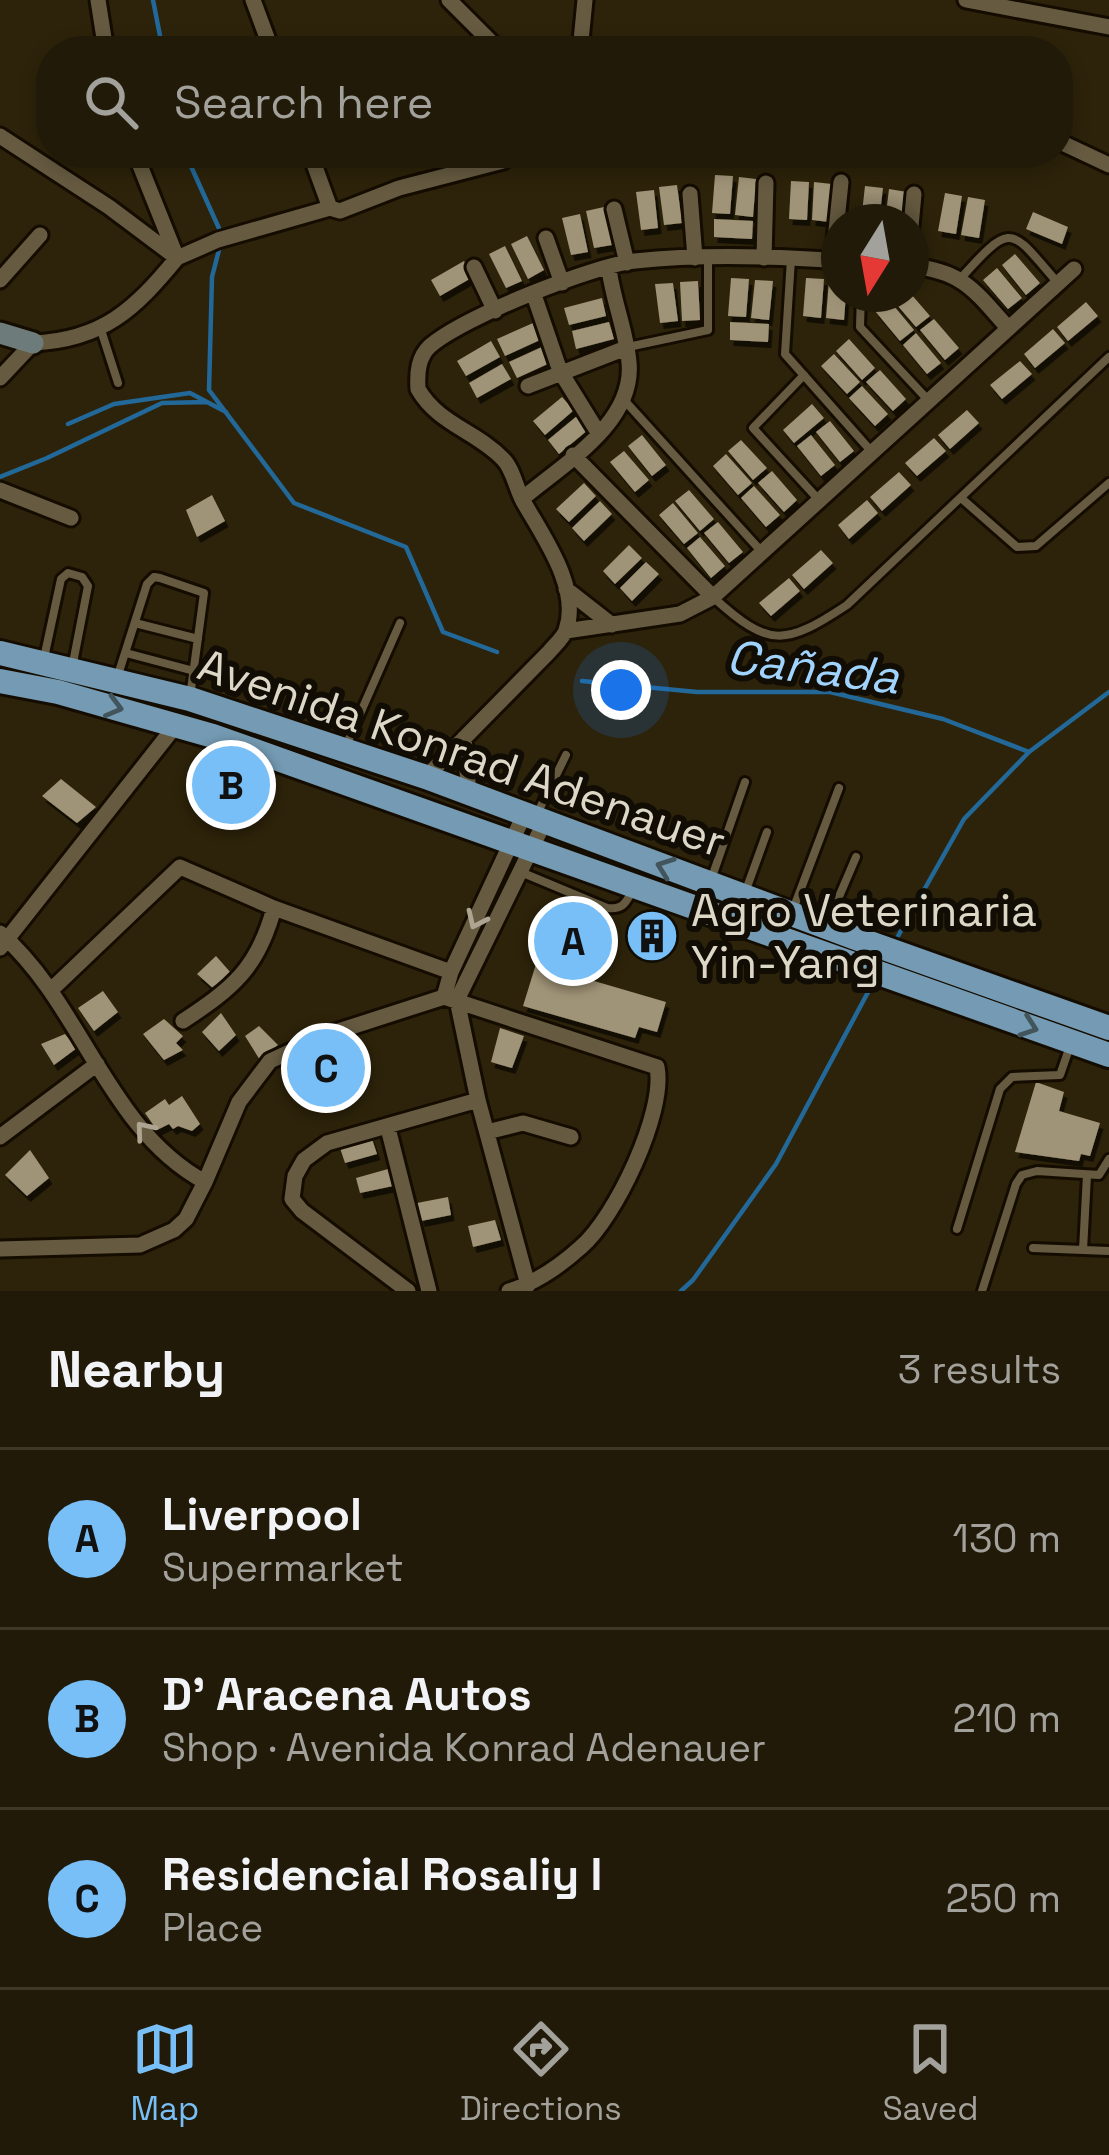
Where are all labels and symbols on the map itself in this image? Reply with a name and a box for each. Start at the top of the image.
north arrow [821,204,929,312]
water label: Cañada [723,626,903,708]
street label: Avenida Konrad Adenauer [191,636,733,870]
your location [591,660,651,720]
one-way arrow [103,693,124,718]
pin: B [192,740,270,830]
one-way arrow [655,857,676,882]
place label: Agro Veterinaria Yin-Yang [691,882,1037,991]
pin: A [534,896,612,986]
one-way arrow [466,908,490,929]
building icon: Agro Veterinaria Yin-Yang [624,908,680,964]
one-way arrow [1017,1013,1038,1037]
pin: C [287,1023,365,1113]
one-way arrow [137,1122,159,1144]

